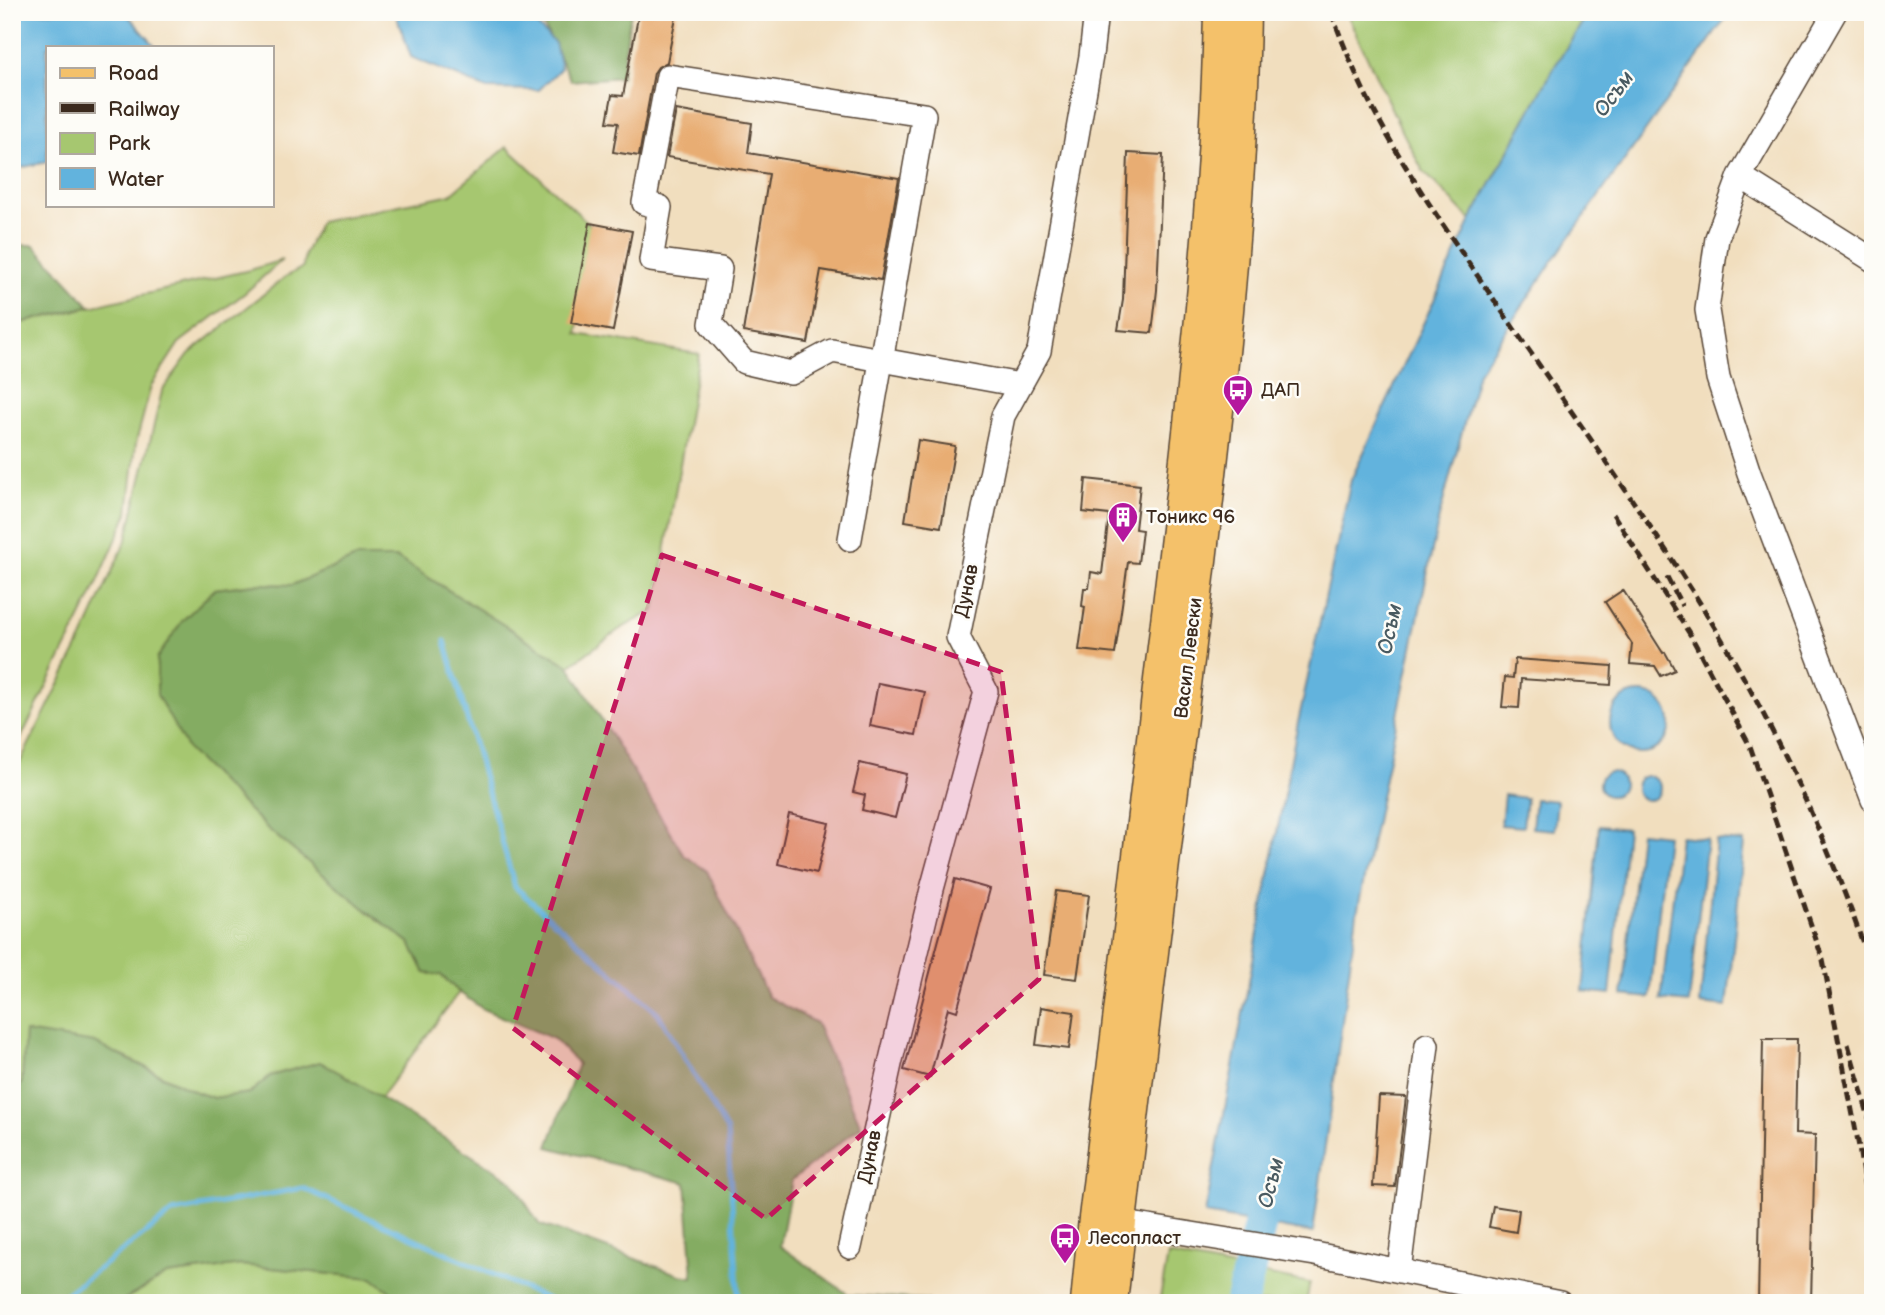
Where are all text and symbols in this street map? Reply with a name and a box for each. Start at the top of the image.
legend [46,46,273,206]
text: Road [108,61,159,86]
water label: Осъм [1589,66,1639,122]
text: Railway [108,97,180,122]
text: Park [108,131,151,156]
text: Water [108,167,164,192]
bus stop icon: ДАП [1221,373,1255,417]
place label: ДАП [1261,379,1300,402]
building icon: Тоникс 96 [1106,500,1140,544]
place label: Тоникс 96 [1146,506,1235,529]
street label: Дунав [950,562,984,620]
street label: Васил Левски [1170,596,1208,720]
water label: Осъм [1372,601,1408,657]
street label: Дунав [853,1128,887,1186]
water label: Осъм [1253,1155,1289,1211]
bus stop icon: Лесопласт [1048,1221,1082,1265]
place label: Лесопласт [1087,1227,1181,1250]

